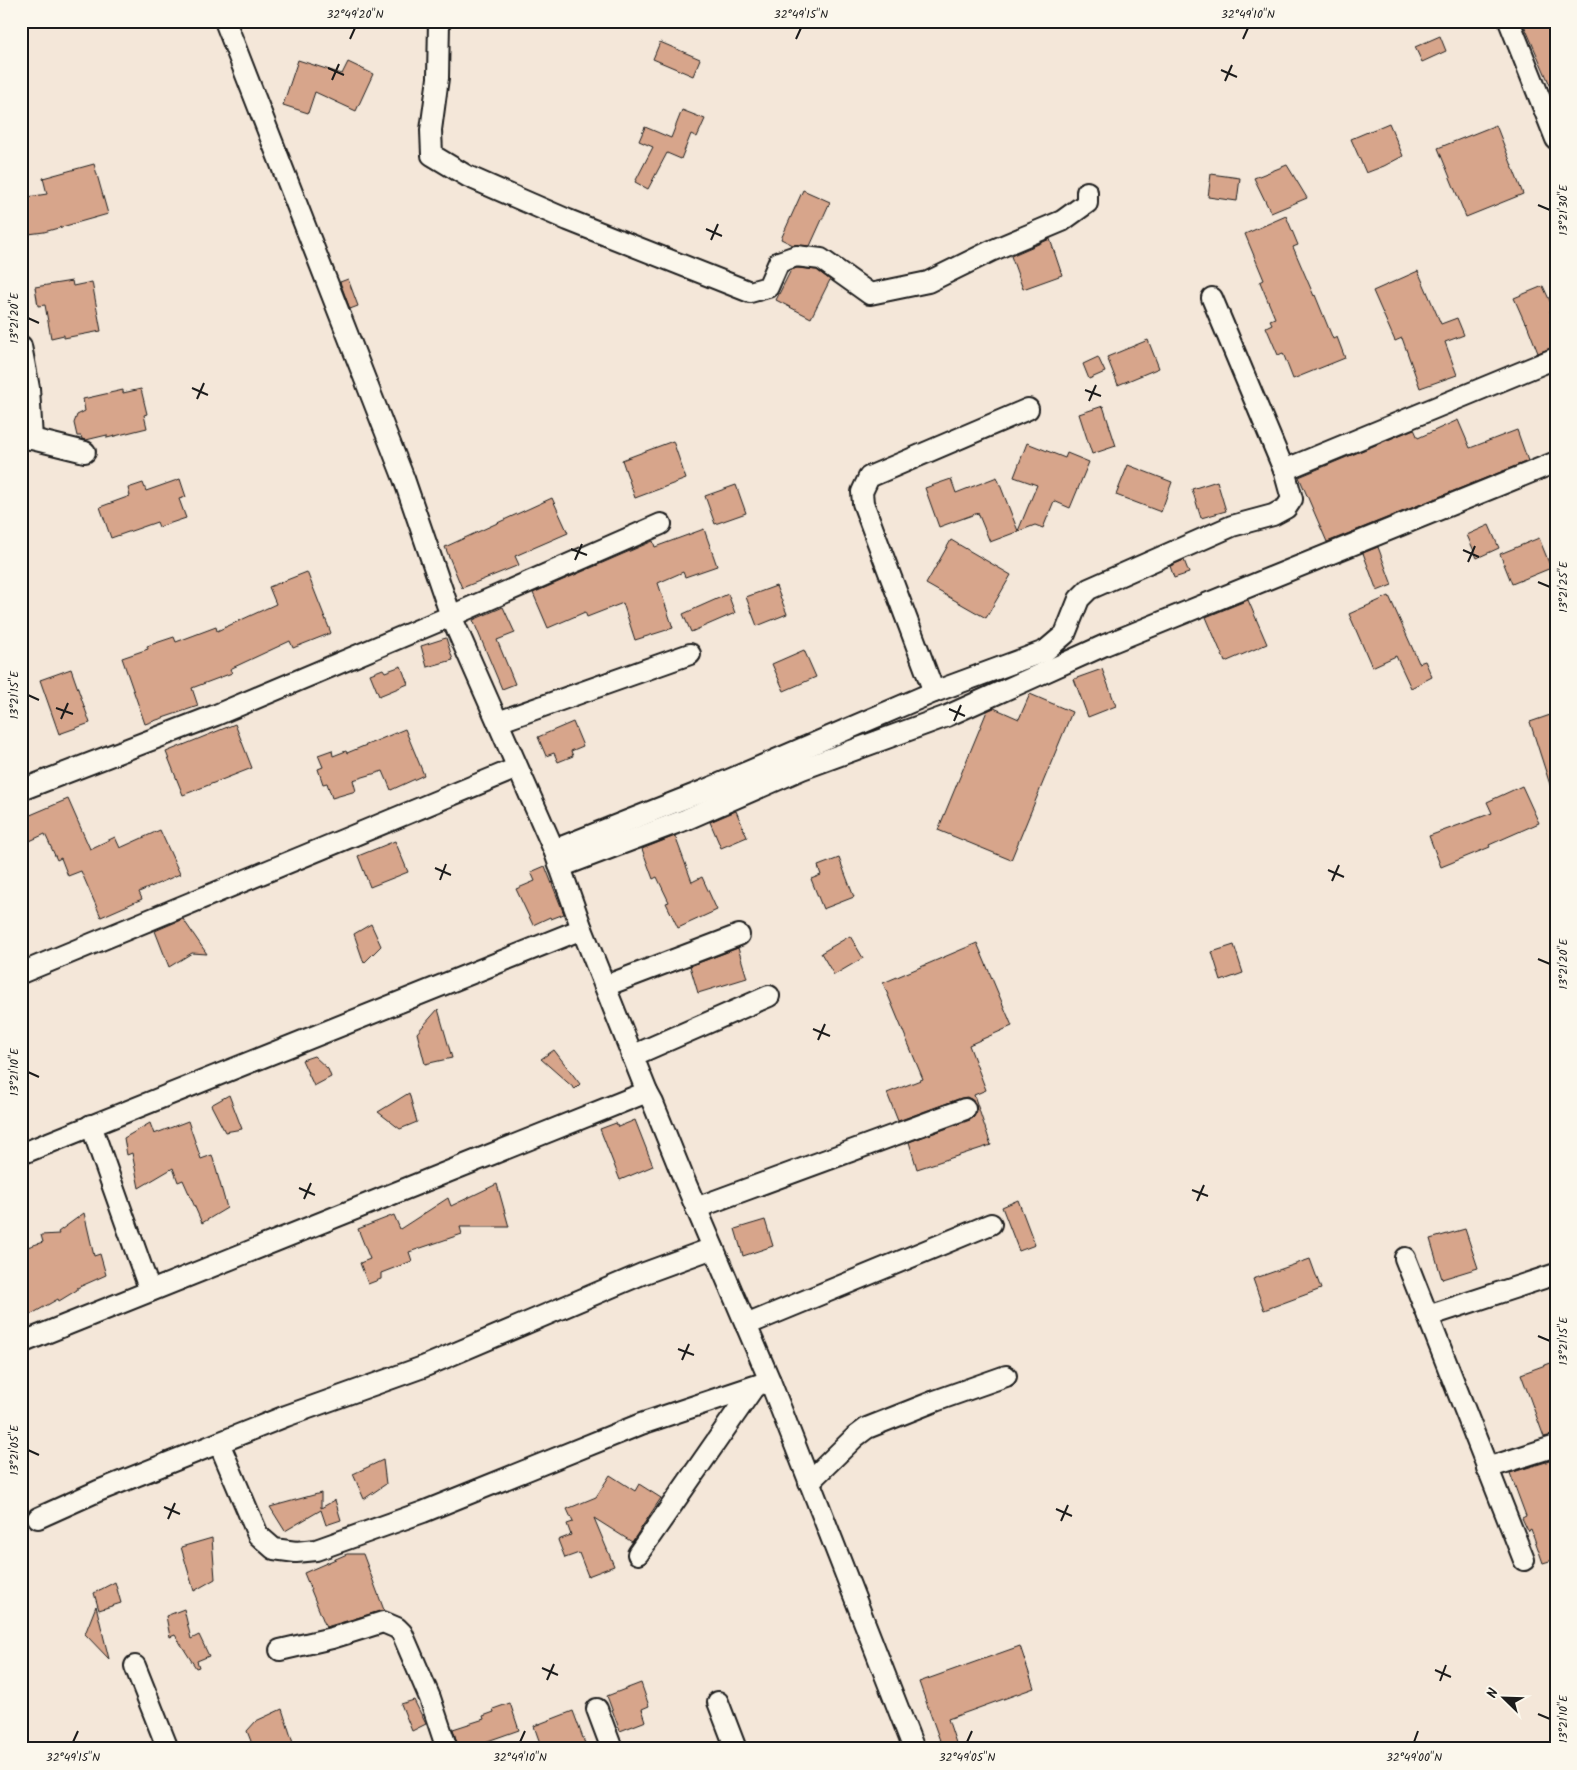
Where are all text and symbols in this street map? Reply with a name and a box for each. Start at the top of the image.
text: 32°49'20"N [326,5,384,24]
text: 32°49'15"N [774,5,828,24]
text: 32°49'10"N [1221,5,1275,24]
text: 13°21'30"E [1554,184,1573,236]
text: 13°21'20"E [5,291,24,344]
text: 13°21'25"E [1554,560,1573,613]
text: 13°21'15"E [5,670,24,719]
text: 13°21'20"E [1554,937,1573,990]
text: 13°21'10"E [5,1047,24,1096]
text: 13°21'15"E [1554,1316,1573,1365]
text: 13°21'05"E [5,1424,24,1475]
north arrow [1480,1672,1530,1722]
text: N [1481,1685,1505,1702]
text: 13°21'10"E [1554,1694,1573,1743]
text: 32°49'15"N [46,1748,100,1767]
text: 32°49'10"N [493,1748,547,1767]
text: 32°49'05"N [939,1748,995,1767]
text: 32°49'00"N [1386,1748,1442,1767]

